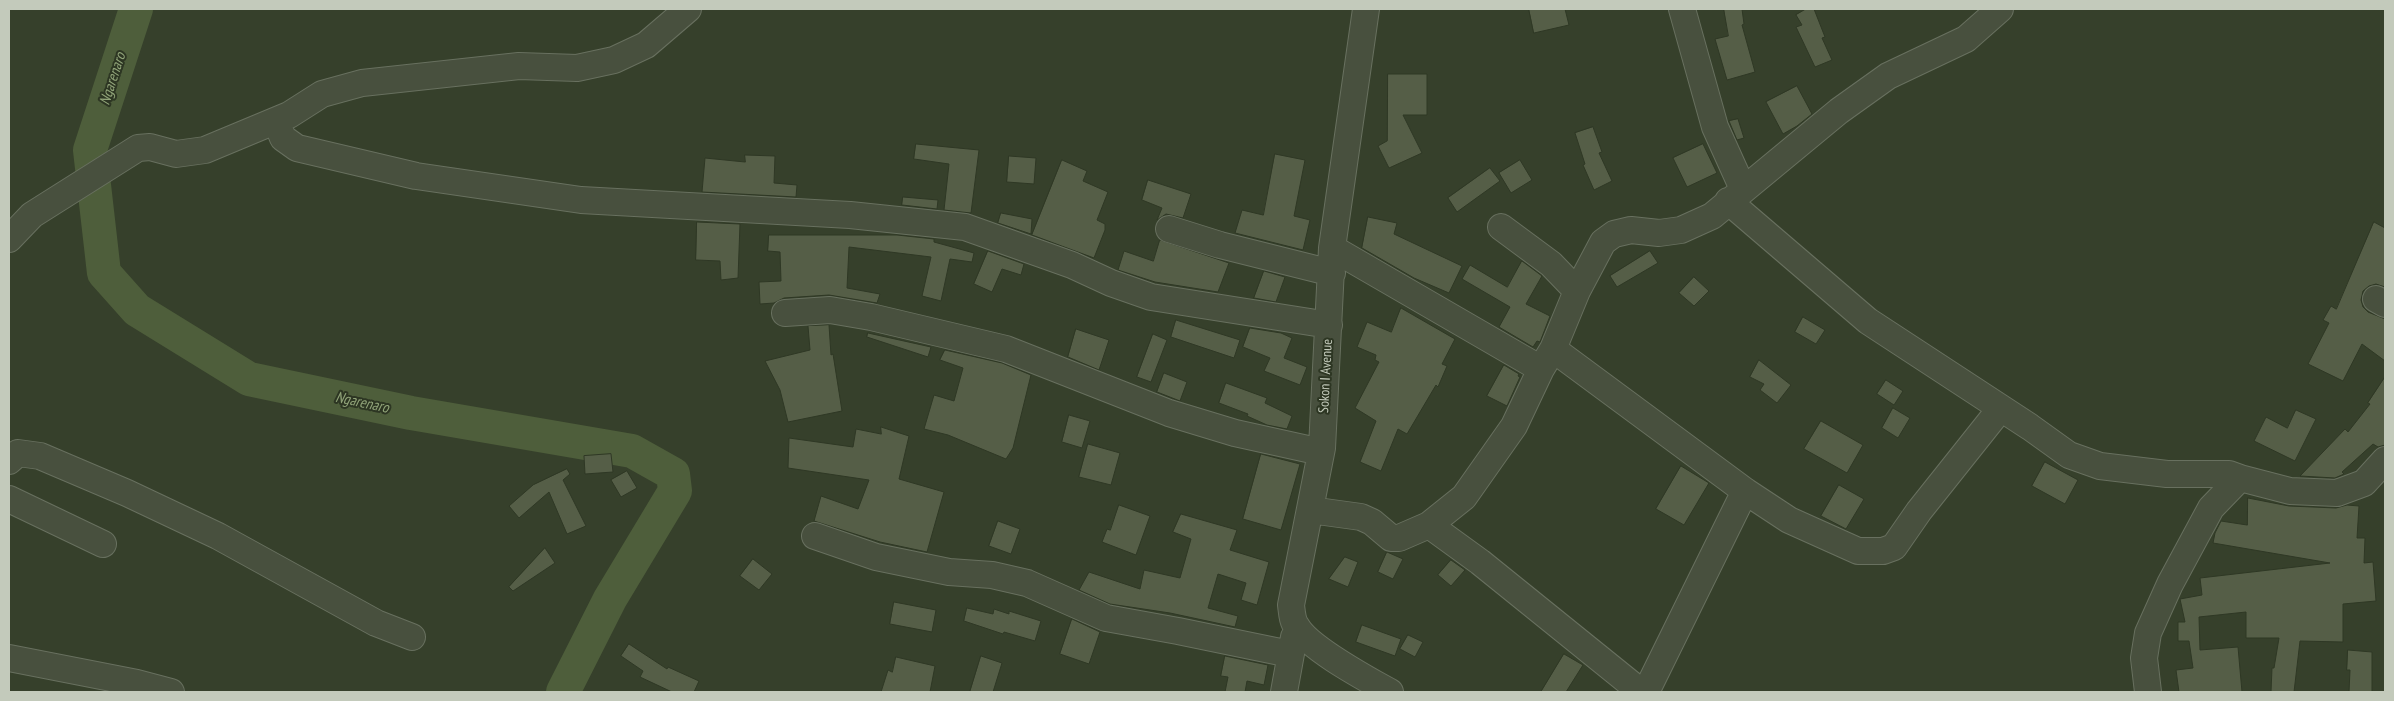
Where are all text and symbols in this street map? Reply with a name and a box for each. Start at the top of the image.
water label: Ngarenaro [96,51,130,107]
street label: Sokon I Avenue [1316,339,1336,413]
water label: Ngarenaro [334,389,390,417]

